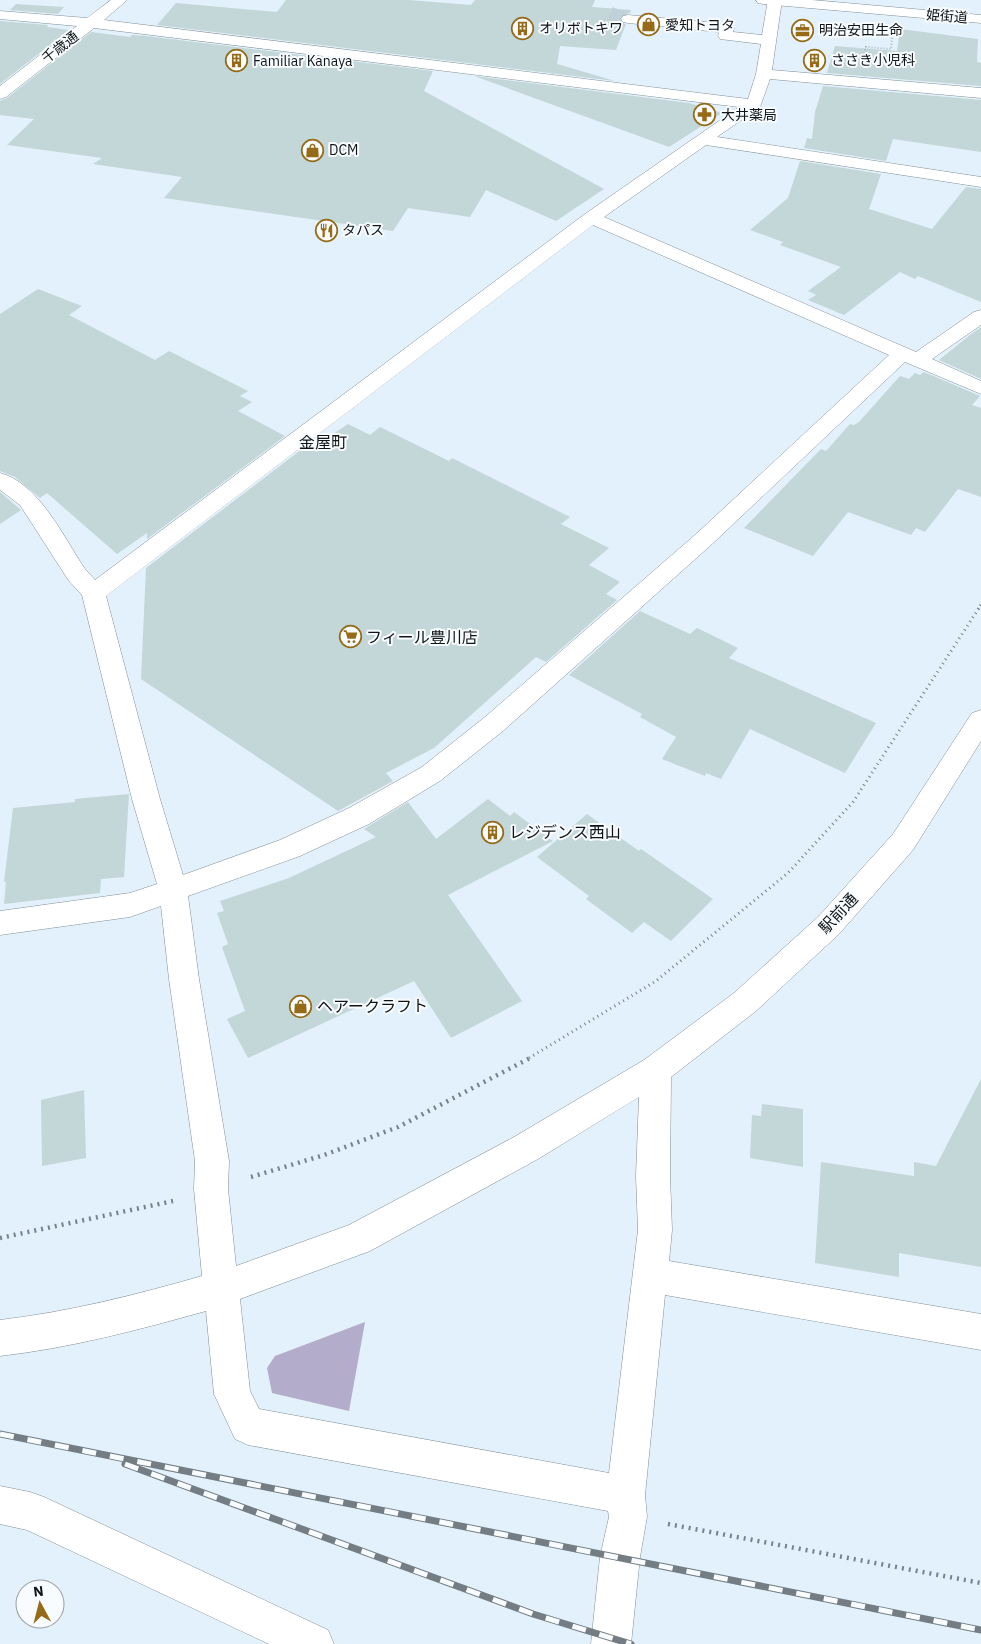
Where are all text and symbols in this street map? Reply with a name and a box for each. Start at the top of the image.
street label: 姫街道 [925,5,969,27]
shop icon: 愛知トヨタ [637,13,661,37]
building icon: オリボトキワ [511,16,535,40]
place label: 愛知トヨタ [665,16,735,34]
office icon: 明治安田生命 [791,18,815,42]
place label: オリボトキワ [539,19,623,37]
place label: 明治安田生命 [819,21,903,39]
street label: 千歳通 [38,27,82,67]
building icon: ささき小児科 [803,48,827,72]
building icon: Familiar Kanaya [225,49,249,73]
place label: ささき小児科 [831,51,915,69]
place label: Familiar Kanaya [253,52,353,70]
pharmacy icon: 大井薬局 [693,103,717,127]
place label: 大井薬局 [721,106,777,124]
shop icon: DCM [301,138,325,162]
place label: DCM [329,141,358,159]
restaurant icon: タパス [314,218,338,242]
place label: タパス [342,221,384,239]
district label: 金屋町 [299,432,347,452]
supermarket icon: フィール豊川店 [338,625,362,649]
place label: フィール豊川店 [366,627,478,647]
building icon: レジデンス西山 [481,820,505,844]
place label: レジデンス西山 [509,822,621,842]
street label: 駅前通 [814,889,862,937]
shop icon: ヘアークラフト [289,994,313,1018]
place label: ヘアークラフト [317,996,428,1016]
north arrow [15,1579,65,1629]
text: N [32,1582,45,1601]

